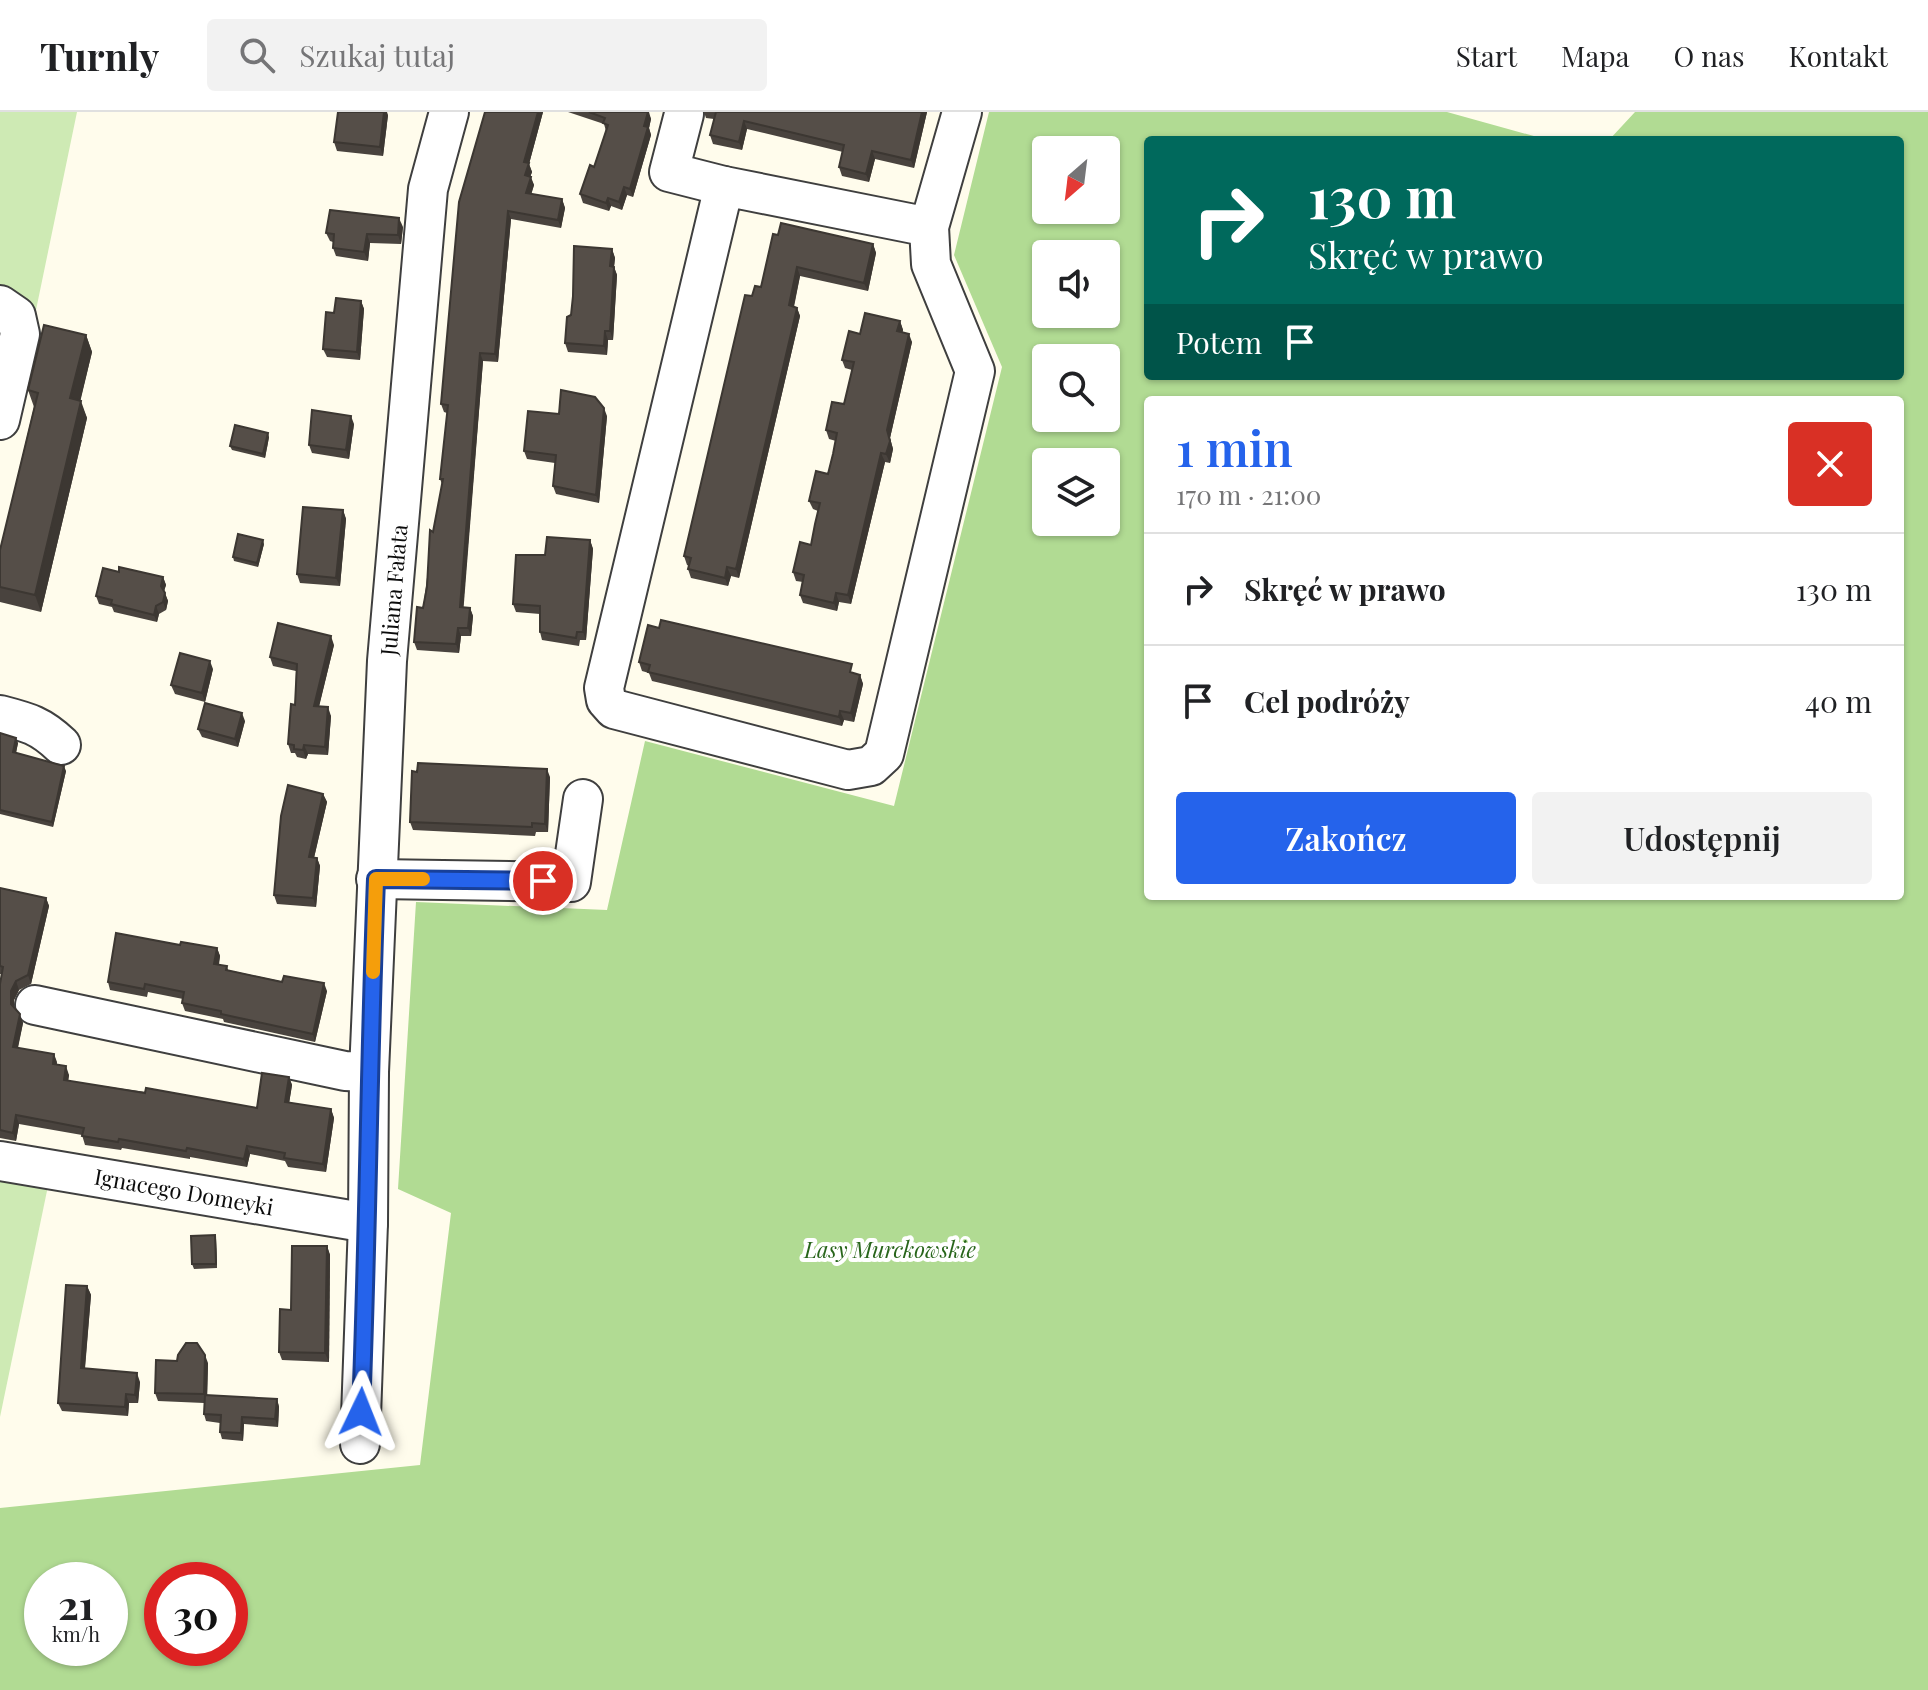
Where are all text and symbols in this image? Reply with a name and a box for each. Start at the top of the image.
search box [207,19,767,91]
text: Turnly [40,30,159,81]
icon: search [235,33,279,77]
text: Szukaj tutaj [299,35,455,75]
text: Start [1456,37,1517,74]
text: Mapa [1561,37,1630,74]
text: O nas [1674,37,1744,74]
text: Kontakt [1788,37,1888,74]
north arrow [1032,136,1120,224]
map controls [1032,136,1120,536]
text: 130 m [1308,158,1456,233]
icon: right [1176,168,1280,272]
text: Skręć w prawo [1308,230,1544,278]
button: sound [1032,240,1120,328]
icon: arrive [1278,320,1322,364]
text: Potem [1176,322,1262,362]
button: search [1032,344,1120,432]
text: 1 min [1176,415,1293,479]
button: close [1788,422,1872,506]
button: layers [1032,448,1120,536]
text: 170 m · 21:00 [1176,477,1321,512]
street label: Juliana Fałata [372,523,414,658]
icon: right [1176,567,1220,611]
text: Skręć w prawo [1244,569,1446,609]
text: 130 m [1796,569,1872,609]
icon: arrive [1176,679,1220,723]
text: Cel podróży [1244,681,1410,721]
text: 40 m [1805,681,1872,721]
button: Zakończ [1176,792,1516,884]
button: Udostępnij [1532,792,1872,884]
pin [509,847,577,915]
icon: arrive [521,859,565,903]
street label: Ignacego Domeyki [92,1161,276,1222]
park label: Lasy Murckowskie [803,1234,976,1264]
position arrow [319,1370,403,1454]
speed limit sign: 30 [144,1562,248,1666]
text: 21 [58,1577,94,1630]
text: km/h [52,1620,100,1647]

